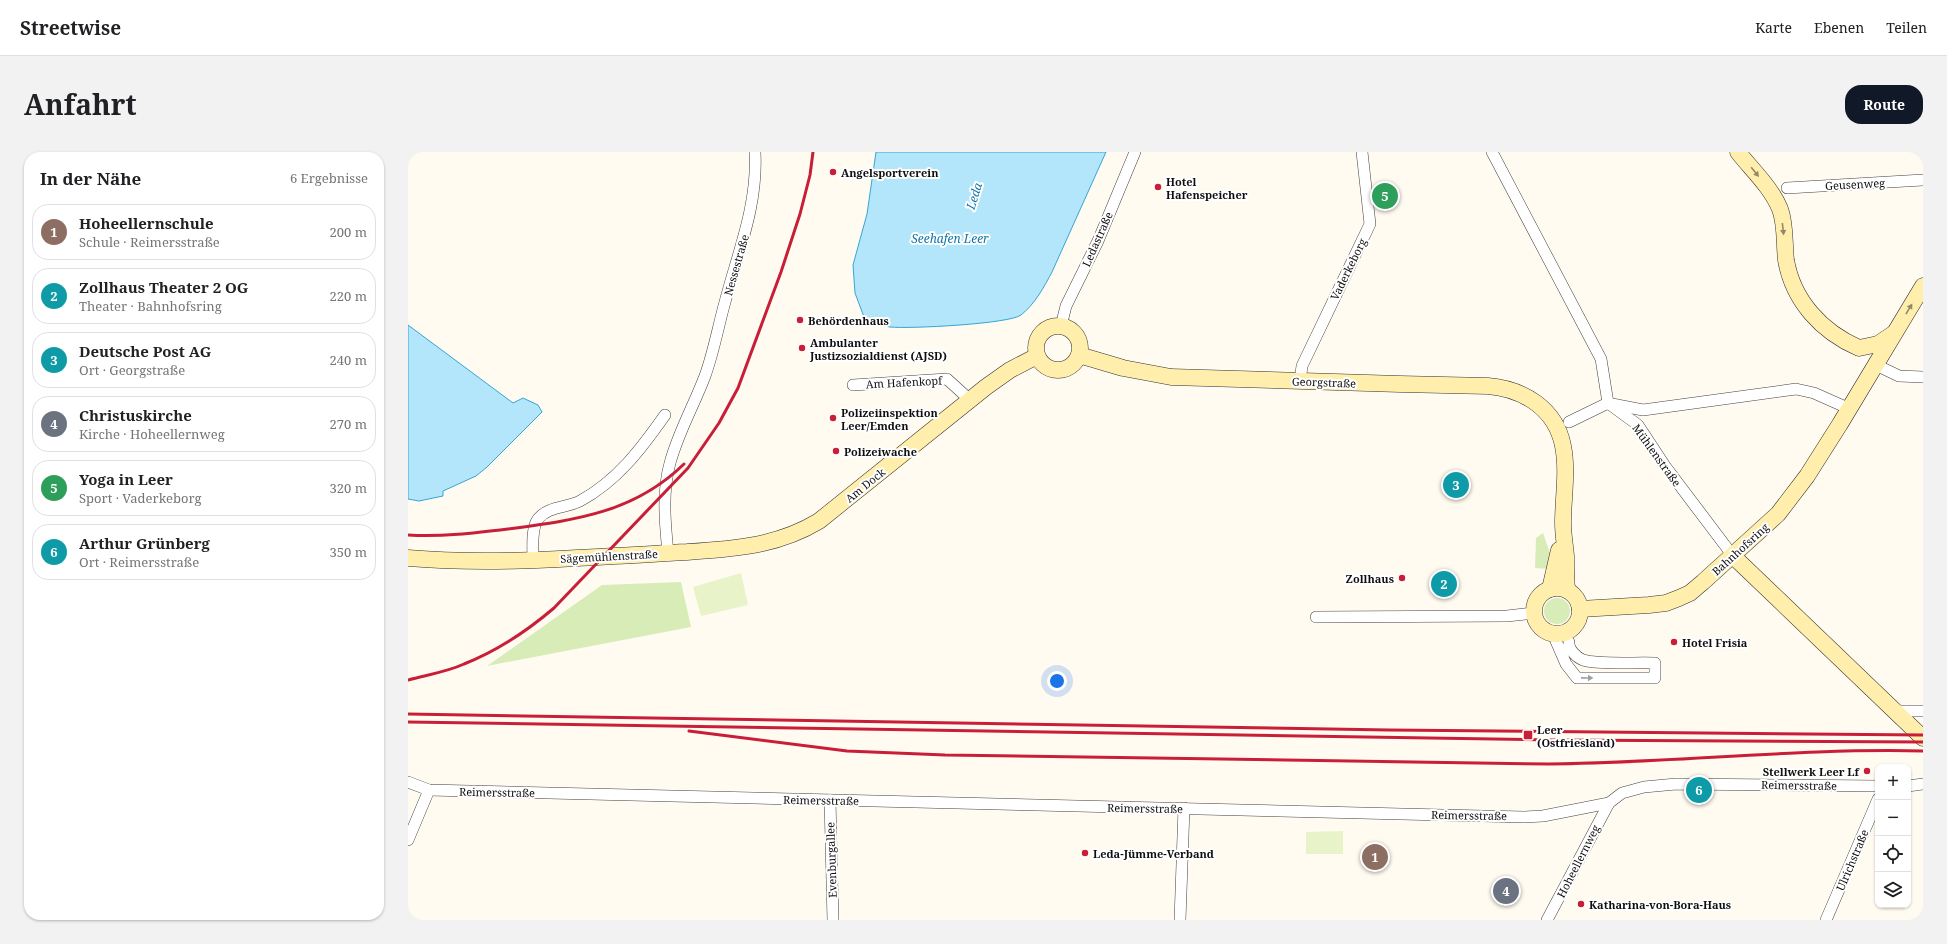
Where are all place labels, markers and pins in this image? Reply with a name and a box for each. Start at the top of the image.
place label: Angelsportverein [841,165,939,180]
marker: Angelsportverein [828,167,838,177]
place label: Hotel Hafenspeicher [1166,174,1248,202]
pin: 5 [1372,181,1398,211]
marker: Hotel Hafenspeicher [1153,182,1163,192]
place label: Behördenhaus [808,313,889,328]
marker: Behördenhaus [795,315,805,325]
place label: Ambulanter Justizsozialdienst (AJSD) [809,335,947,363]
marker: Ambulanter Justizsozialdienst (AJSD) [797,343,807,353]
place label: Polizeiinspektion Leer/Emden [841,405,938,433]
marker: Polizeiinspektion Leer/Emden [828,413,838,423]
place label: Polizeiwache [844,444,917,459]
marker: Polizeiwache [831,446,841,456]
pin: 3 [1443,470,1469,500]
pin: 2 [1431,569,1457,599]
place label: Zollhaus [1346,571,1394,586]
marker: Zollhaus [1397,573,1407,583]
place label: Hotel Frisia [1682,635,1748,650]
marker: Hotel Frisia [1669,637,1679,647]
place label: Leer (Ostfriesland) [1537,722,1615,750]
marker: Leer (Ostfriesland) [1522,729,1534,741]
place label: Stellwerk Leer Lf [1763,764,1861,779]
marker: Stellwerk Leer Lf [1862,766,1872,776]
pin: 6 [1686,775,1712,805]
pin: 1 [1362,842,1388,872]
place label: Leda-Jümme-Verband [1093,846,1214,861]
marker: Leda-Jümme-Verband [1080,848,1090,858]
pin: 4 [1493,876,1519,906]
place label: Katharina-von-Bora-Haus [1589,897,1731,912]
marker: Katharina-von-Bora-Haus [1576,899,1586,909]

